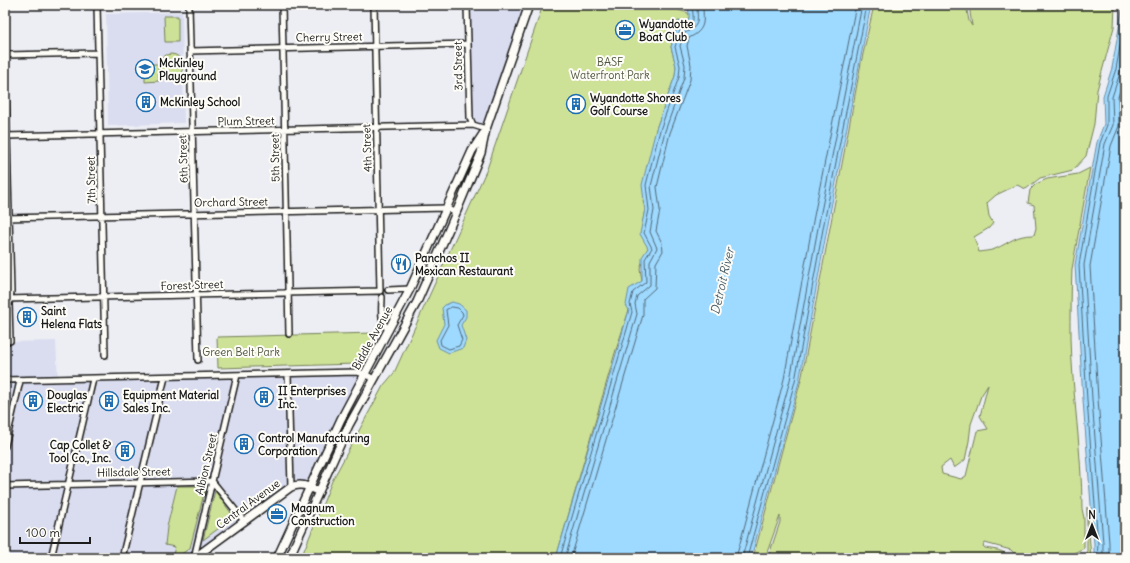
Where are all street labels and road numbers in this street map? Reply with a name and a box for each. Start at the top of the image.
street label: Cherry Street [296,29,363,45]
street label: 3rd Street [451,41,465,91]
street label: Plum Street [217,113,275,128]
street label: 4th Street [359,123,375,172]
street label: 5th Street [268,133,282,182]
street label: 6th Street [175,134,191,183]
street label: 7th Street [84,156,98,204]
street label: Orchard Street [194,194,268,210]
street label: Forest Street [160,277,224,293]
street label: Biddle Avenue [349,304,395,372]
street label: Albion Street [192,432,220,496]
street label: Hillsdale Street [97,464,171,480]
street label: Central Avenue [213,476,283,532]

